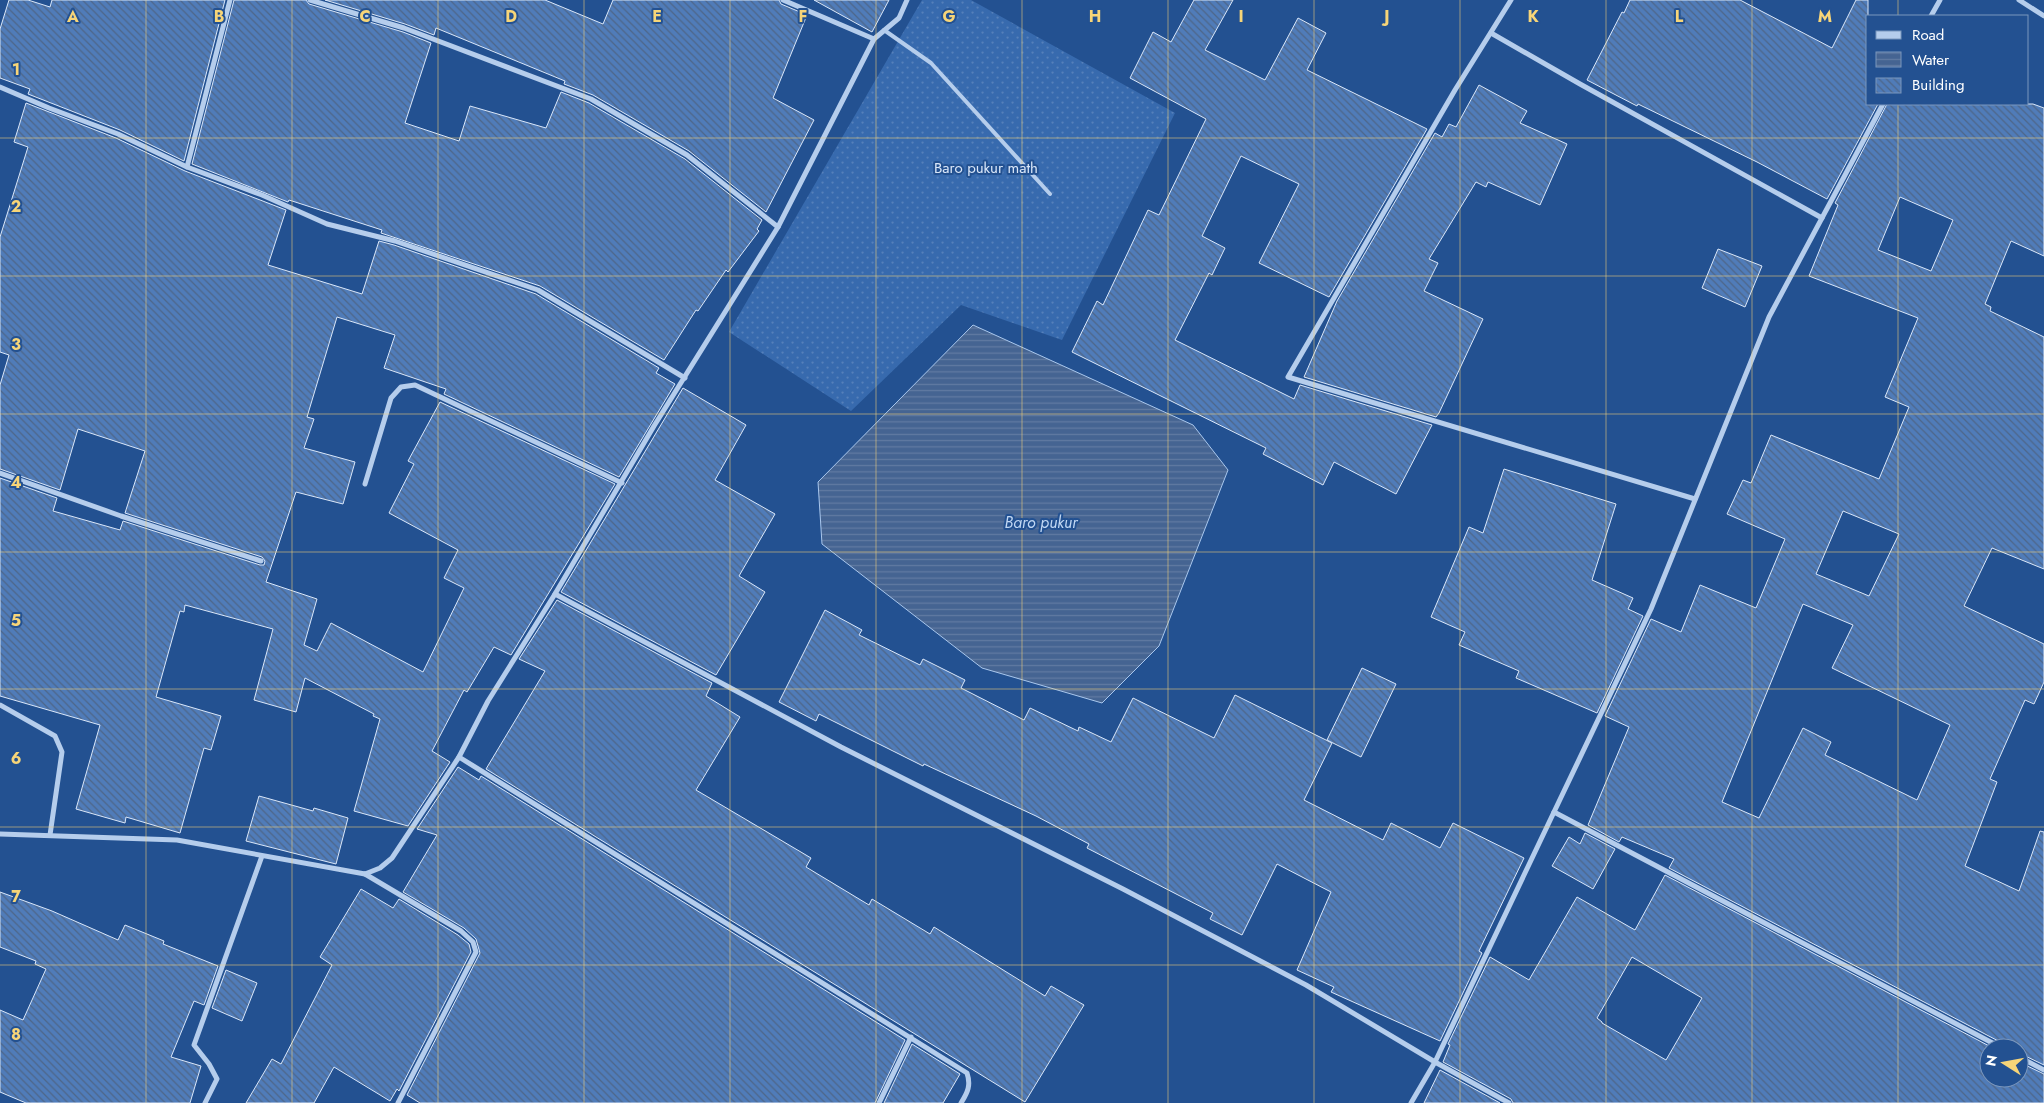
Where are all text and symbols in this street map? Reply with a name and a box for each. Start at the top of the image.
text: A [66,5,79,28]
text: B [214,5,224,28]
text: C [359,5,371,28]
text: D [505,5,517,28]
text: E [652,5,662,28]
text: F [799,5,807,28]
text: G [942,5,956,28]
text: H [1089,5,1101,28]
text: I [1238,5,1244,28]
text: J [1381,5,1390,28]
text: K [1527,5,1539,28]
text: L [1675,5,1684,28]
text: M [1818,5,1832,28]
legend [1866,15,2029,105]
text: Road [1912,24,1944,46]
text: Water [1912,49,1950,71]
text: 1 [12,58,20,81]
text: Building [1912,74,1964,96]
park label: Baro pukur math [934,157,1038,179]
text: 2 [11,195,21,218]
text: 3 [11,333,21,356]
text: 4 [10,471,22,494]
water label: Baro pukur [1004,511,1079,534]
text: 5 [11,609,21,632]
text: 6 [11,747,21,770]
text: 7 [11,885,21,908]
text: 8 [11,1023,21,1046]
north arrow [1979,1038,2029,1088]
text: N [1980,1053,2002,1068]

